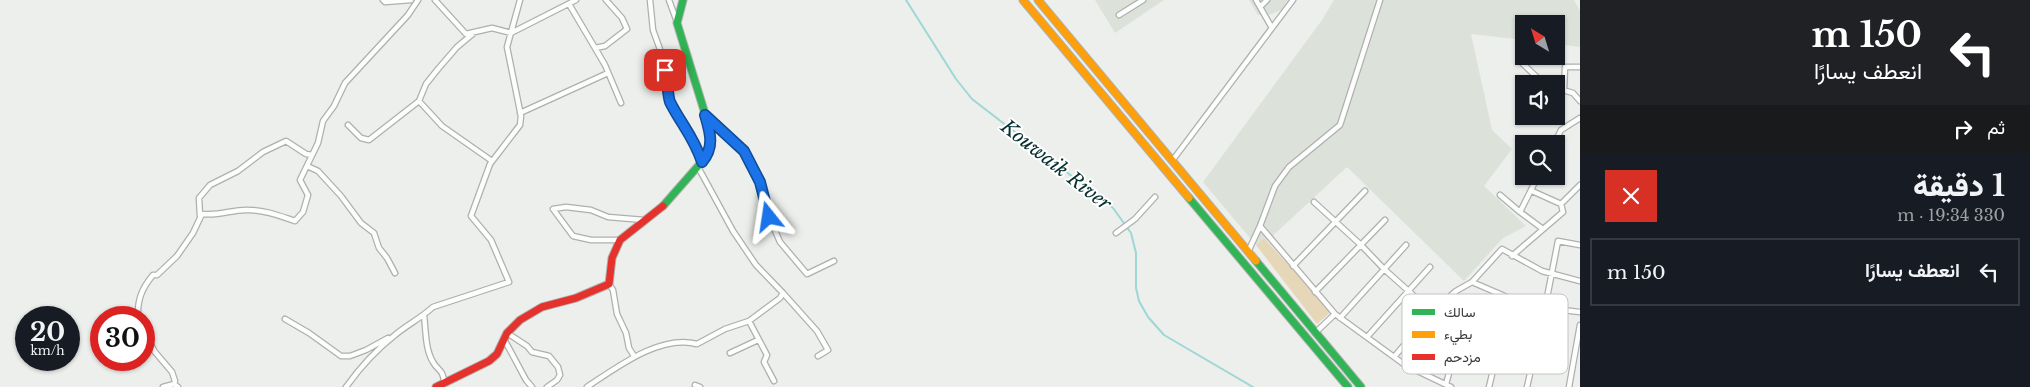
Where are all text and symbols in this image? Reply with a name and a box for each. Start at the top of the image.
text: 150 m [1811,13,1922,56]
north arrow [1515,15,1565,65]
map controls [1515,15,1565,185]
icon: left [1940,20,2005,85]
pin [644,49,686,91]
icon: arrive [651,56,679,84]
text: انعطف يسارًا [1814,58,1922,85]
button: sound [1515,75,1565,125]
water label: Kouwaik River [996,114,1117,216]
icon: right [1949,115,1977,143]
text: ثم [1987,116,2005,139]
button: search [1515,135,1565,185]
text: 1 دقيقة [1913,167,2005,204]
button: close [1605,170,1657,222]
position arrow [742,190,794,242]
text: 330 m · 19:34 [1897,205,2005,225]
icon: left [1975,258,2003,286]
text: انعطف يسارًا [1865,259,1960,282]
text: 150 m [1607,261,1666,284]
legend [1402,294,1568,374]
text: سالك [1444,303,1475,321]
speed limit sign: 30 [90,306,155,371]
text: 20 [30,317,65,348]
text: بطيء [1444,325,1472,346]
text: km/h [30,343,65,358]
text: مزدحم [1444,348,1481,366]

